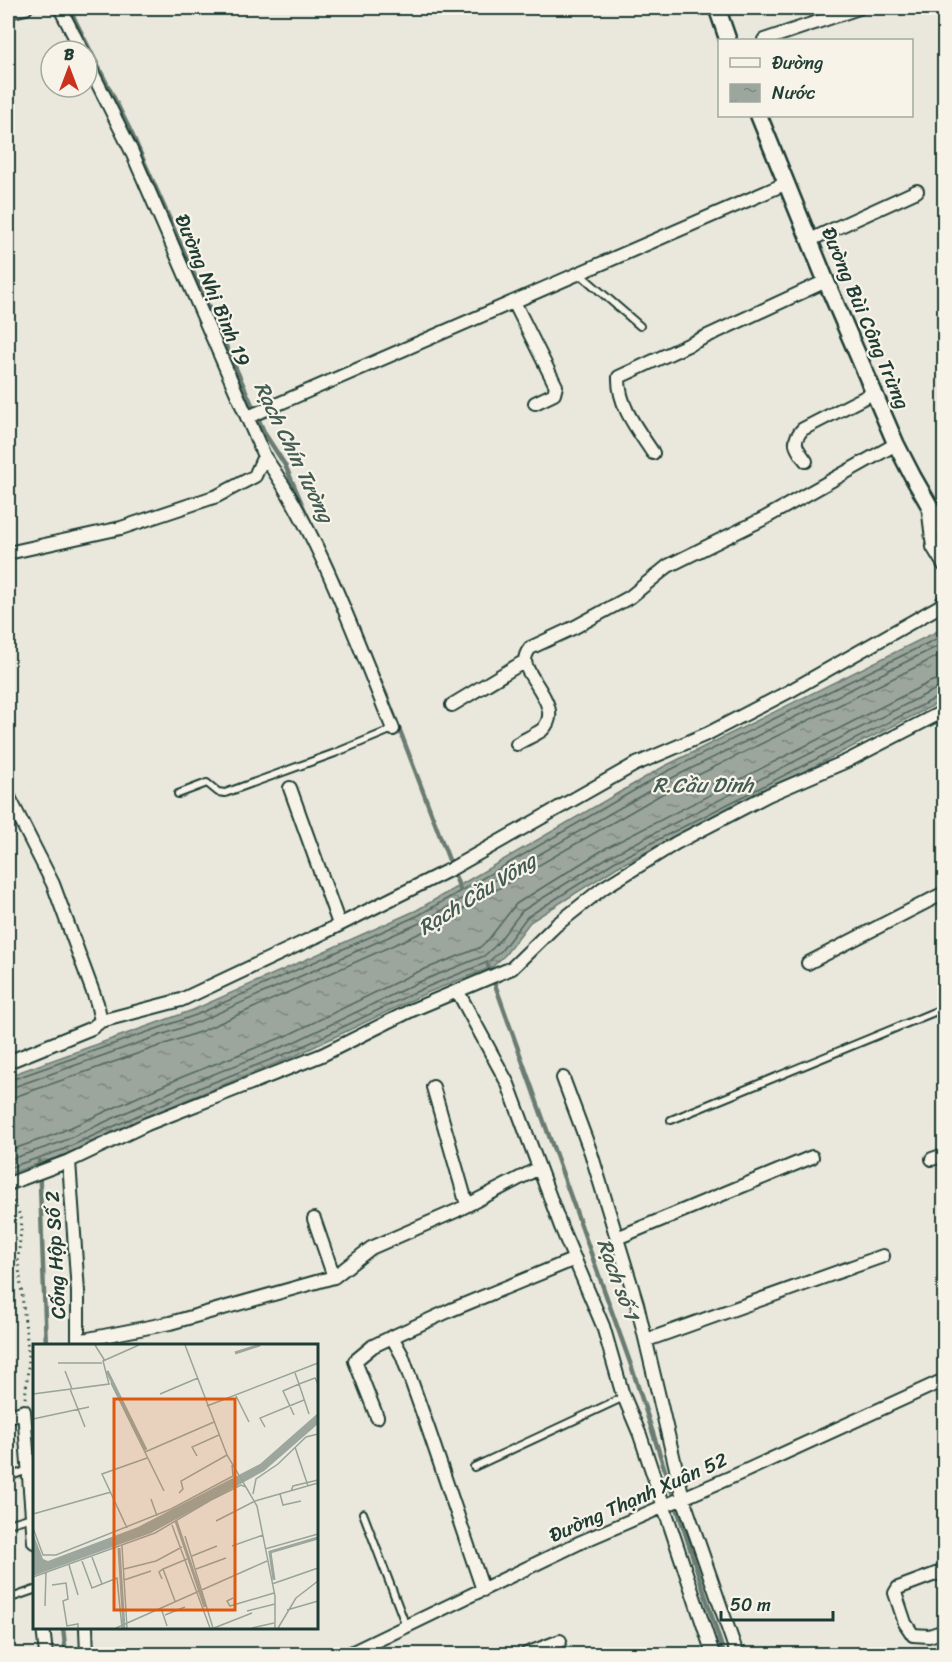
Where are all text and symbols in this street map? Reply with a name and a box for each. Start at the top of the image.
north arrow [39,39,99,99]
legend [718,39,913,117]
text: B [64,40,75,69]
text: Đường [772,47,823,79]
text: Nước [772,77,815,109]
street label: Đường Nhị Bình 19 [165,208,260,372]
street label: Đường Bùi Công Trừng [811,221,920,415]
water label: Rạch Chín Tường [243,375,346,531]
water label: R.Cầu Dinh [653,766,755,804]
water label: Rạch Cầu Võng [410,841,546,946]
street label: Cống Hộp Số 2 [35,1190,76,1320]
water label: Rạch số 1 [586,1233,651,1328]
inset map [33,1344,318,1629]
street label: Đường Thạnh Xuân 52 [543,1442,734,1553]
scale bar [721,1584,834,1622]
text: 50 m [730,1589,771,1621]

